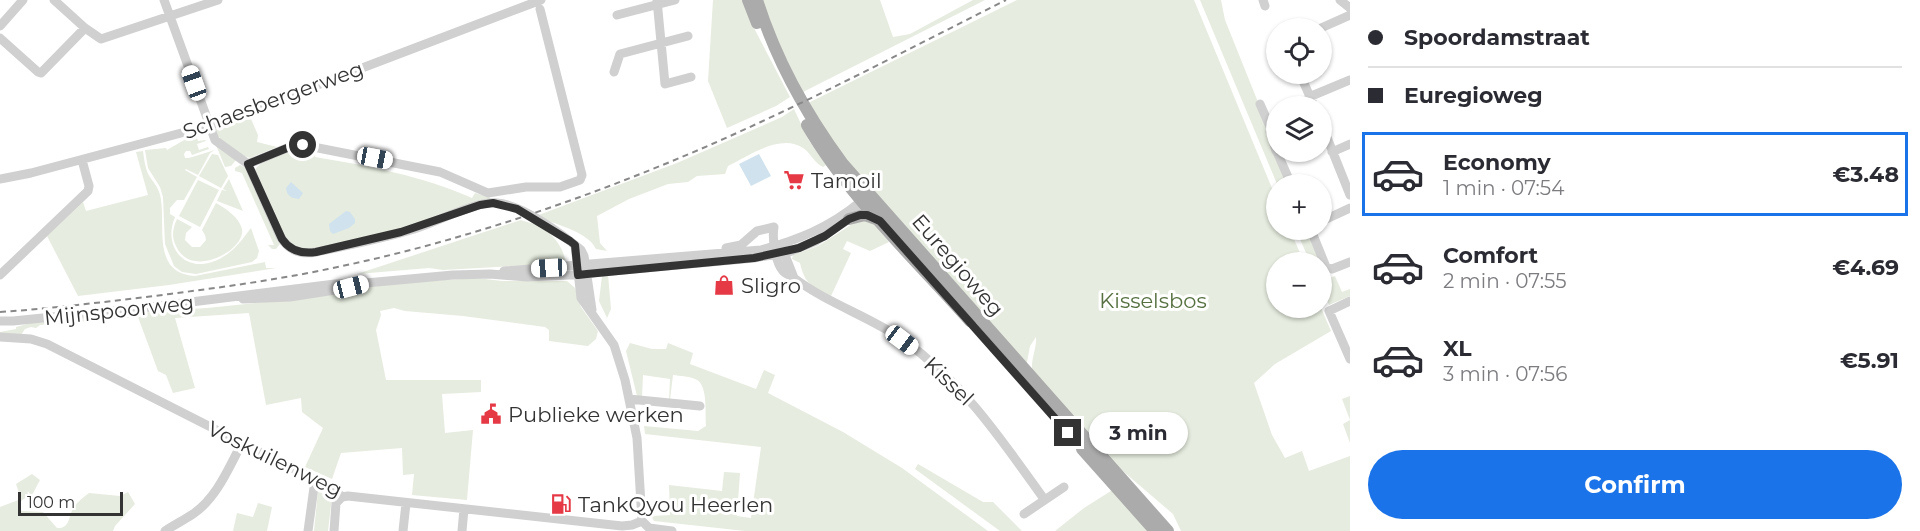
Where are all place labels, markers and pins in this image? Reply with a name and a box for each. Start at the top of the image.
supermarket icon: Tamoil [782,168,806,192]
place label: Tamoil [811,168,882,193]
shop icon: Sligro [712,273,736,297]
place label: Sligro [741,273,801,298]
public building icon: Publieke werken [479,402,503,426]
place label: Publieke werken [508,402,684,427]
fuel station icon: TankQyou Heerlen [549,492,573,516]
place label: TankQyou Heerlen [578,492,773,517]

